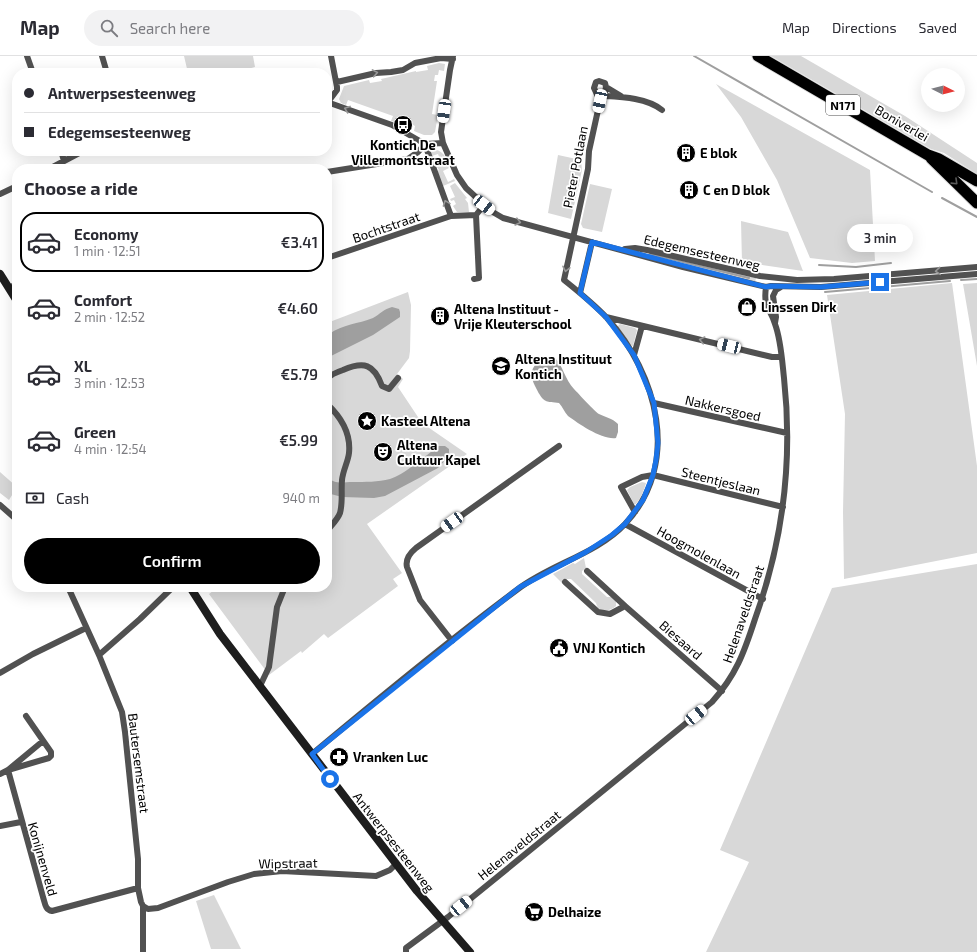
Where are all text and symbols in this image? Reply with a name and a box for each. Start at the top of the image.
search box [84,10,364,46]
text: Map [20,16,60,39]
icon: search [98,17,120,39]
text: Search here [130,19,210,37]
text: Map [782,19,810,36]
text: Directions [832,19,897,36]
text: Saved [919,19,957,36]
north arrow [921,68,965,112]
map controls [921,68,965,112]
one-way arrow [372,69,378,78]
text: Antwerpsesteenweg [48,84,196,102]
car [592,88,608,114]
road number: N171 [826,95,860,115]
car [436,98,452,124]
street label: Boniverlei [872,101,932,145]
one-way arrow [343,105,350,114]
bus stop icon: Kontich De Villermontstraat [392,114,414,136]
text: Edegemsesteenweg [48,123,191,141]
street label: Pieter Potlaan [559,125,591,209]
place label: Kontich De Villermontstraat [351,137,455,168]
building icon: E blok [675,142,697,164]
place label: E blok [700,145,738,161]
text: Choose a ride [24,177,138,199]
one-way arrow [950,177,958,185]
building icon: C en D blok [678,179,700,201]
place label: C en D blok [703,182,771,198]
car [471,193,497,217]
one-way arrow [443,199,451,206]
street label: Bochtstraat [350,208,422,246]
one-way arrow [515,218,521,226]
icon: car [26,224,62,260]
callout: 3 min [847,224,913,252]
text: Economy [74,225,139,243]
text: 3 min [864,230,896,246]
street label: Edegemsesteenweg [642,231,762,273]
text: €3.41 [281,233,318,251]
text: 1 min · 12:51 [74,243,141,259]
one-way arrow [563,265,571,272]
one-way arrow [935,266,941,275]
route end [871,273,889,291]
icon: car [26,290,62,326]
text: Comfort [74,291,132,309]
shop icon: Linssen Dirk [736,296,758,318]
text: €4.60 [277,299,318,317]
place label: Linssen Dirk [761,299,837,315]
place label: Altena Instituut - Vrije Kleuterschool [454,301,572,332]
building icon: Altena Instituut - Vrije Kleuterschool [429,305,451,327]
text: 2 min · 12:52 [74,309,145,325]
one-way arrow [699,336,706,345]
car [716,337,742,355]
place label: Altena Instituut Kontich [515,351,612,382]
school or university icon: Altena Instituut Kontich [490,355,512,377]
icon: car [26,356,62,392]
text: XL [74,357,92,375]
text: €5.79 [281,365,318,383]
text: 3 min · 12:53 [74,375,145,391]
street label: Nakkersgoed [684,392,762,424]
place icon: Kasteel Altena [356,410,378,432]
place label: Kasteel Altena [381,413,471,429]
icon: car [26,422,62,458]
text: Green [74,423,116,441]
text: €5.99 [279,431,318,449]
place label: Altena Cultuur Kapel [397,437,481,468]
text: 4 min · 12:54 [74,441,146,457]
theatre icon: Altena Cultuur Kapel [372,441,394,463]
street label: Steentjeslaan [680,463,762,499]
icon: cash [24,487,46,509]
text: Cash [56,489,89,507]
text: 940 m [282,490,320,506]
car [439,510,465,534]
street label: Hoogmolenlaan [654,522,744,582]
button: Confirm [24,538,320,584]
street label: Helenaveldstraat [719,563,767,665]
street label: Biesaard [656,617,706,663]
public building icon: VNJ Kontich [548,637,570,659]
place label: VNJ Kontich [573,640,645,656]
car [683,703,709,727]
street label: Bautersemstraat [125,712,153,814]
pharmacy icon: Vranken Luc [328,746,350,768]
place label: Vranken Luc [353,749,428,765]
route start [321,770,339,788]
street label: Antwerpsesteenweg [350,789,438,895]
street label: Helenaveldstraat [474,807,564,883]
street label: Konijnenveld [25,820,61,898]
street label: Wipstraat [258,854,318,872]
car [448,894,474,918]
supermarket icon: Delhaize [523,901,545,923]
place label: Delhaize [548,904,601,920]

